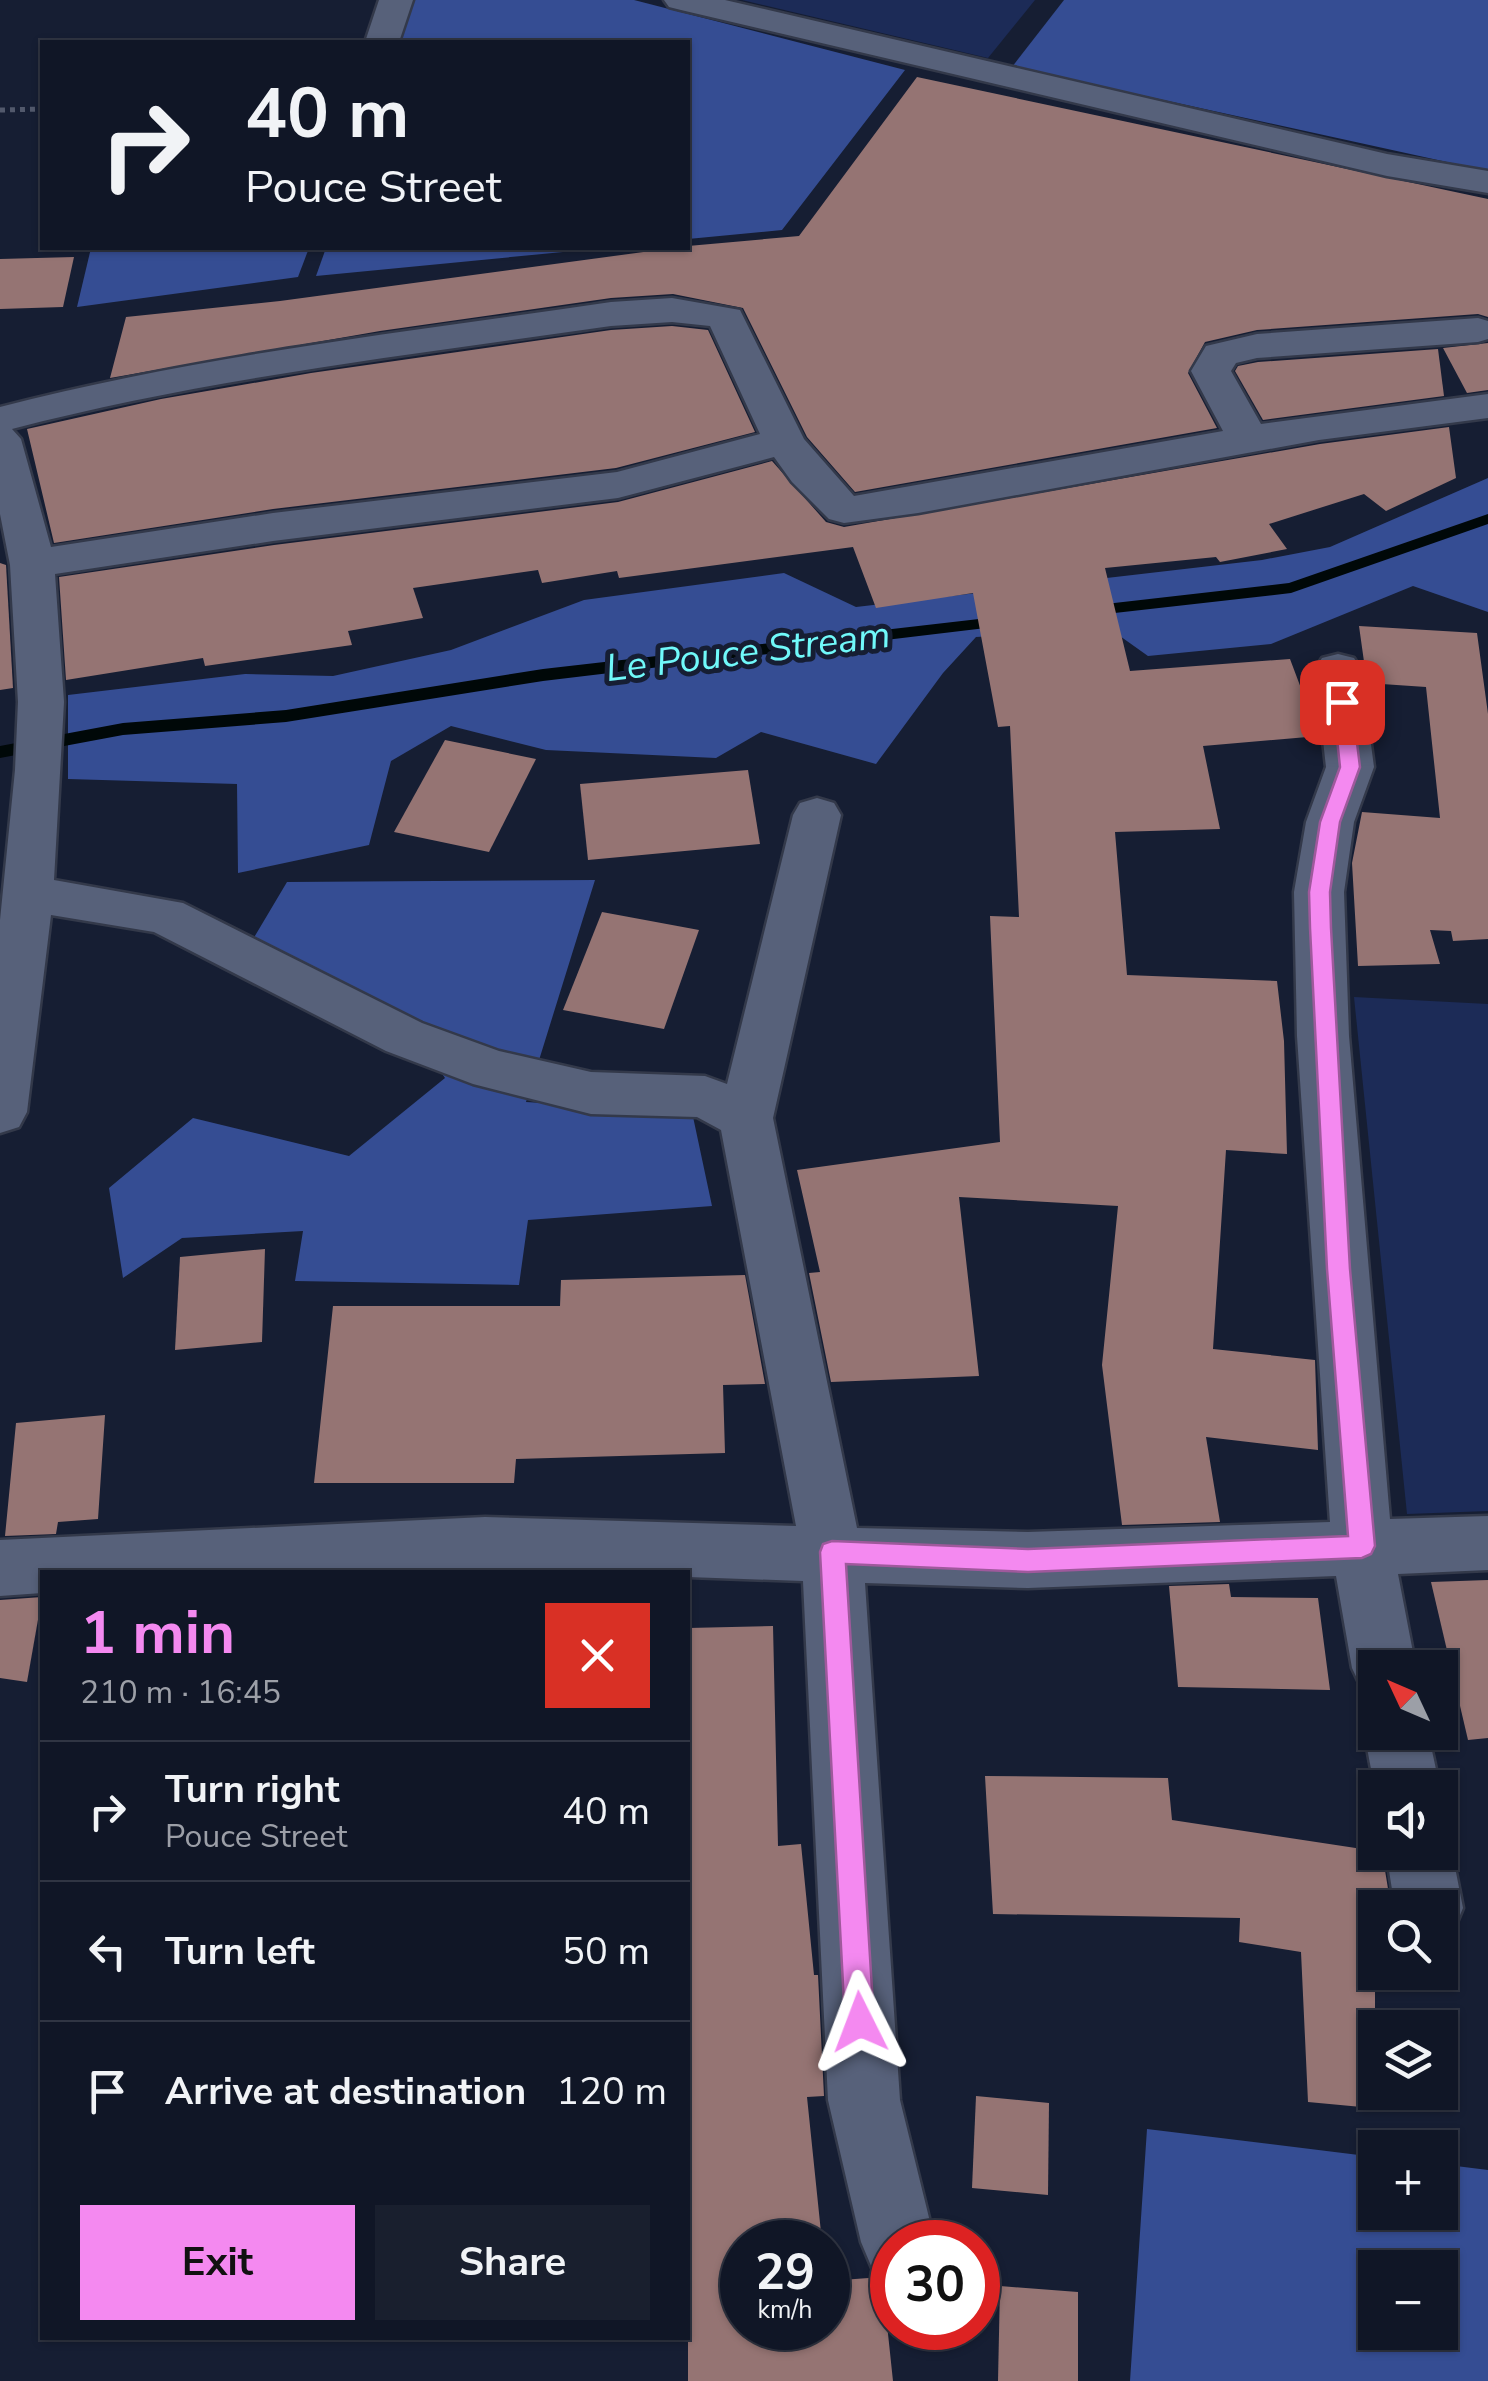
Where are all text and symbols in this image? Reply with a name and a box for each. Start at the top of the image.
text: 40 m [245,66,409,162]
icon: right [80,80,210,210]
text: Pouce Street [245,157,501,218]
water label: Le Pouce Stream [603,609,893,694]
pin [1300,660,1385,745]
icon: arrive [1315,675,1370,730]
text: 1 min [80,1592,235,1674]
button: close [545,1603,650,1708]
north arrow [1358,1650,1458,1750]
map controls [1358,1650,1458,2350]
text: 210 m · 16:45 [80,1671,281,1714]
text: Turn right [165,1764,340,1815]
button: sound [1358,1770,1458,1870]
icon: right [80,1784,135,1839]
text: 40 m [562,1786,650,1837]
text: Pouce Street [165,1815,347,1858]
button: search [1358,1890,1458,1990]
icon: left [80,1924,135,1979]
text: Turn left [165,1926,315,1977]
text: 50 m [562,1926,650,1977]
position arrow [808,1970,912,2074]
button: layers [1358,2010,1458,2110]
icon: arrive [80,2064,135,2119]
text: Arrive at destination [165,2066,526,2117]
text: 120 m [556,2066,667,2117]
button: + [1358,2130,1458,2230]
button: Exit [80,2205,355,2320]
button: Share [375,2205,650,2320]
speed limit sign: 30 [870,2220,1000,2350]
text: 29 [755,2238,815,2307]
button: − [1358,2250,1458,2350]
text: km/h [757,2293,813,2327]

